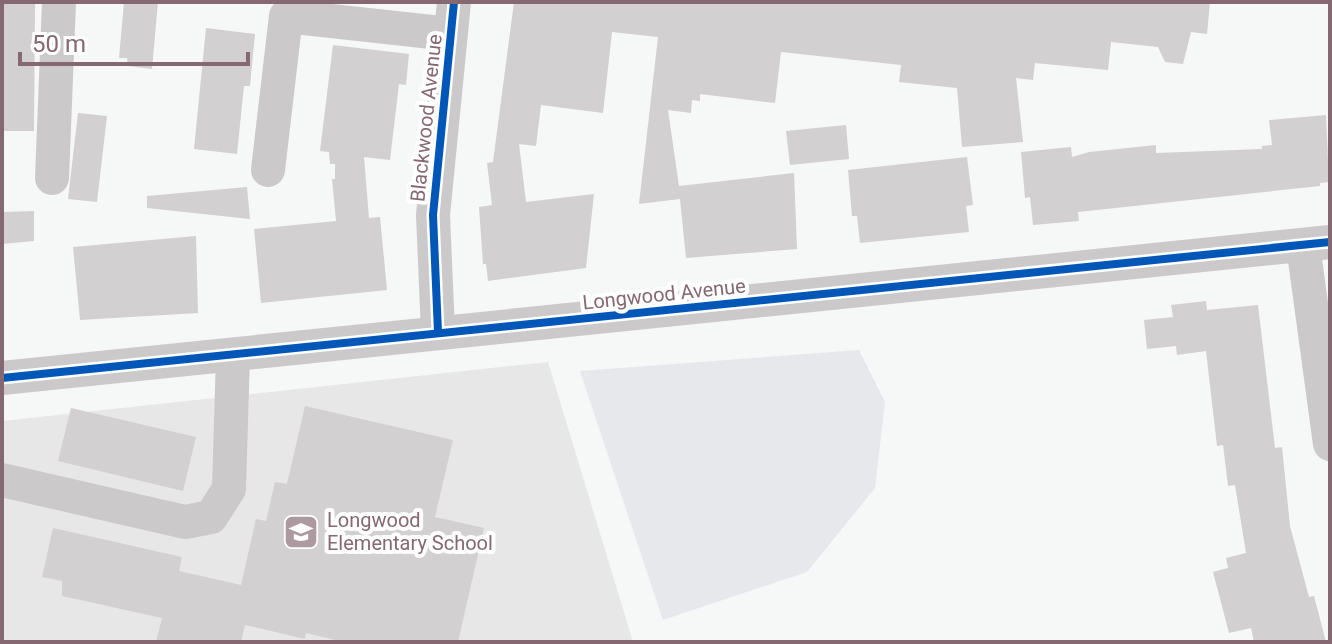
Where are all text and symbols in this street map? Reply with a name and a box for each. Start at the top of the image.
scale bar [20,16,248,66]
text: 50 m [32,30,86,58]
street label: Blackwood Avenue [405,33,447,203]
street label: Longwood Avenue [581,273,747,315]
place label: Longwood Elementary School [327,508,493,555]
school or university icon: Longwood Elementary School [282,513,320,551]

